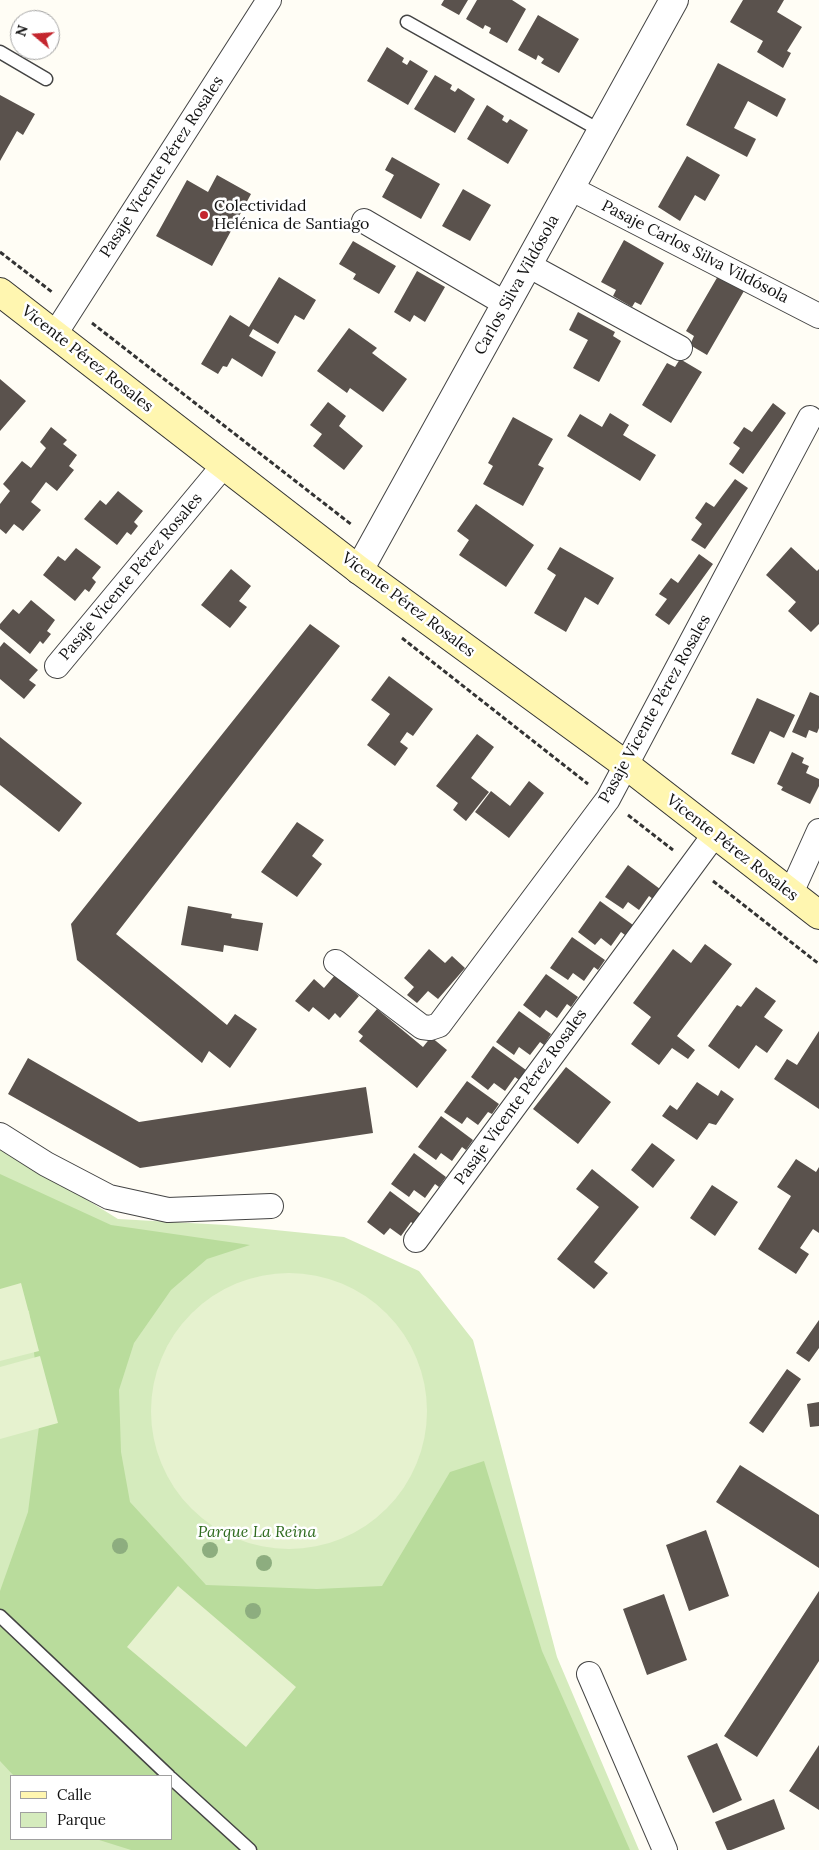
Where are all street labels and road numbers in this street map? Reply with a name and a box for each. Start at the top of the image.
street label: Pasaje Vicente Pérez Rosales [96,73,228,261]
street label: Pasaje Carlos Silva Vildósola [598,196,792,308]
street label: Carlos Silva Vildósola [471,212,563,358]
street label: Vicente Pérez Rosales [17,302,157,416]
street label: Pasaje Vicente Pérez Rosales [55,489,207,665]
street label: Vicente Pérez Rosales [338,549,478,661]
street label: Pasaje Vicente Pérez Rosales [595,611,715,807]
street label: Vicente Pérez Rosales [662,791,802,905]
street label: Pasaje Vicente Pérez Rosales [451,1005,591,1189]

